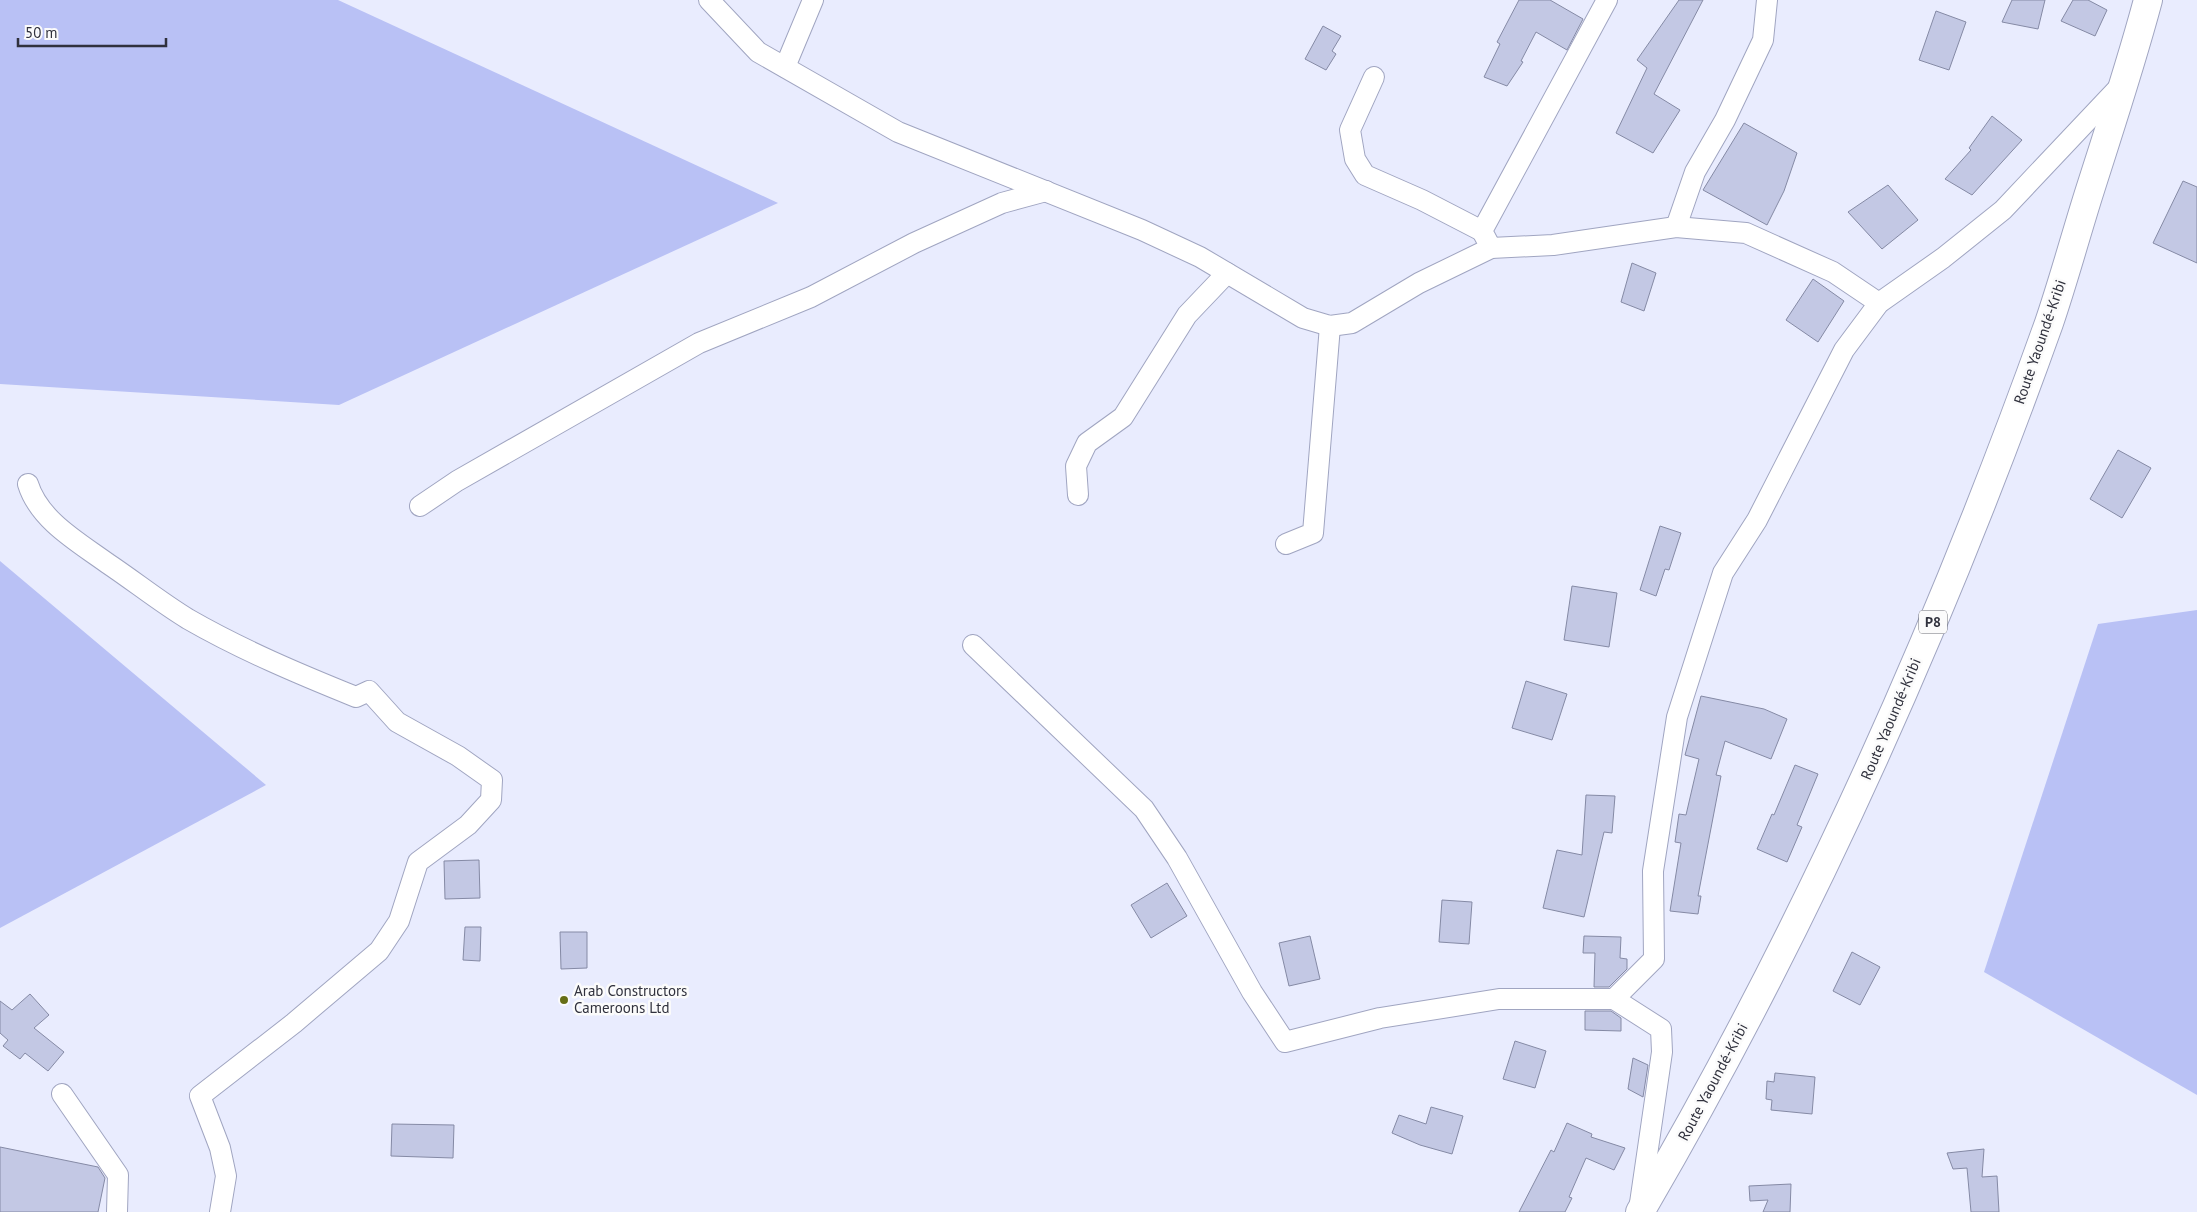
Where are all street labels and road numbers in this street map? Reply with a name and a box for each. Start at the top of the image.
street label: Route Yaoundé-Kribi [2009,277,2070,407]
road number: P8 [1919,610,1947,634]
street label: Route Yaoundé-Kribi [1856,655,1925,783]
street label: Route Yaoundé-Kribi [1674,1020,1752,1144]

